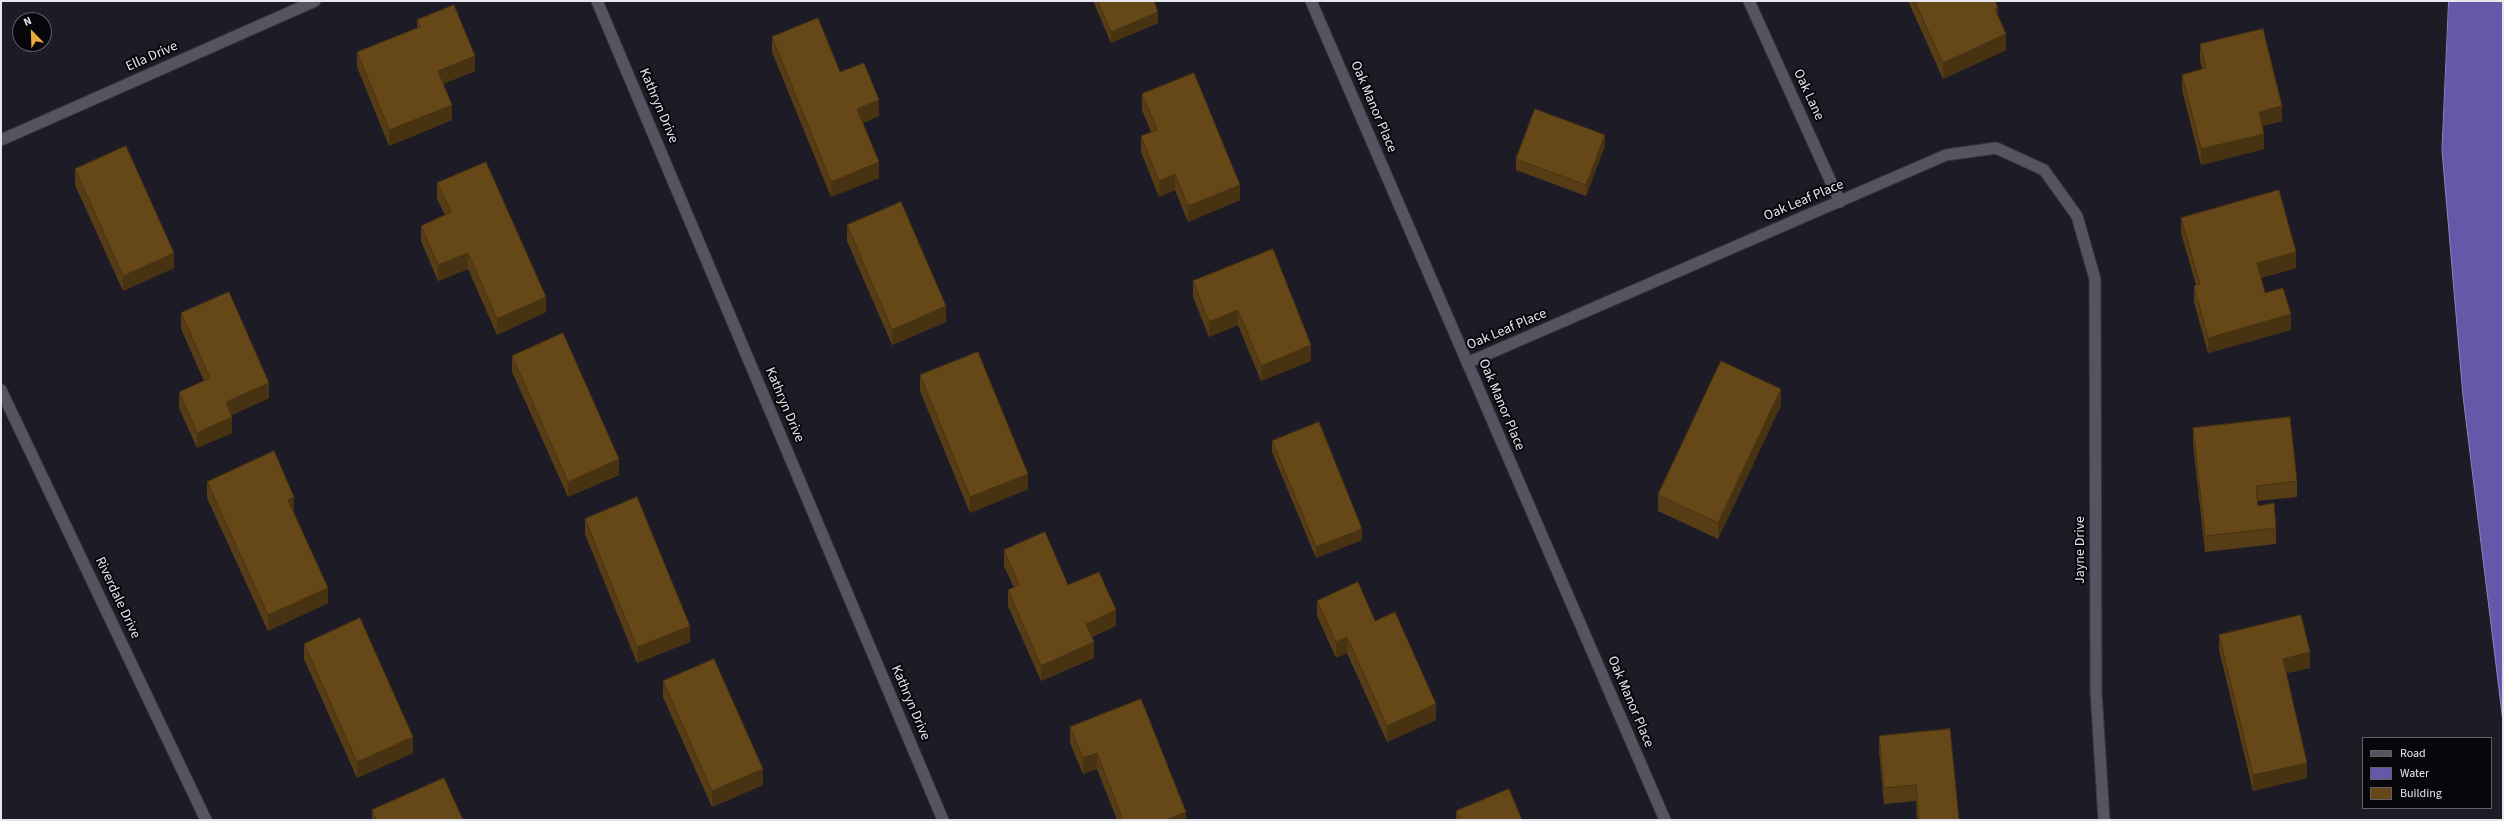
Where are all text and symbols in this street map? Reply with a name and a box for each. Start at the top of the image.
north arrow [12,12,52,52]
text: N [21,13,34,30]
street label: Ella Drive [124,38,180,76]
street label: Oak Manor Place [1346,59,1400,155]
street label: Kathryn Drive [635,66,681,146]
street label: Oak Lane [1789,67,1827,123]
street label: Oak Leaf Place [1762,177,1846,225]
street label: Oak Leaf Place [1465,306,1549,354]
street label: Oak Manor Place [1474,357,1528,453]
street label: Kathryn Drive [761,365,807,445]
street label: Jayne Drive [2073,516,2089,584]
street label: Riverdale Drive [91,555,143,641]
street label: Oak Manor Place [1603,654,1657,750]
street label: Kathryn Drive [887,663,933,743]
legend [2362,737,2492,809]
text: Road [2400,745,2426,762]
text: Water [2400,765,2429,782]
text: Building [2400,785,2442,802]

